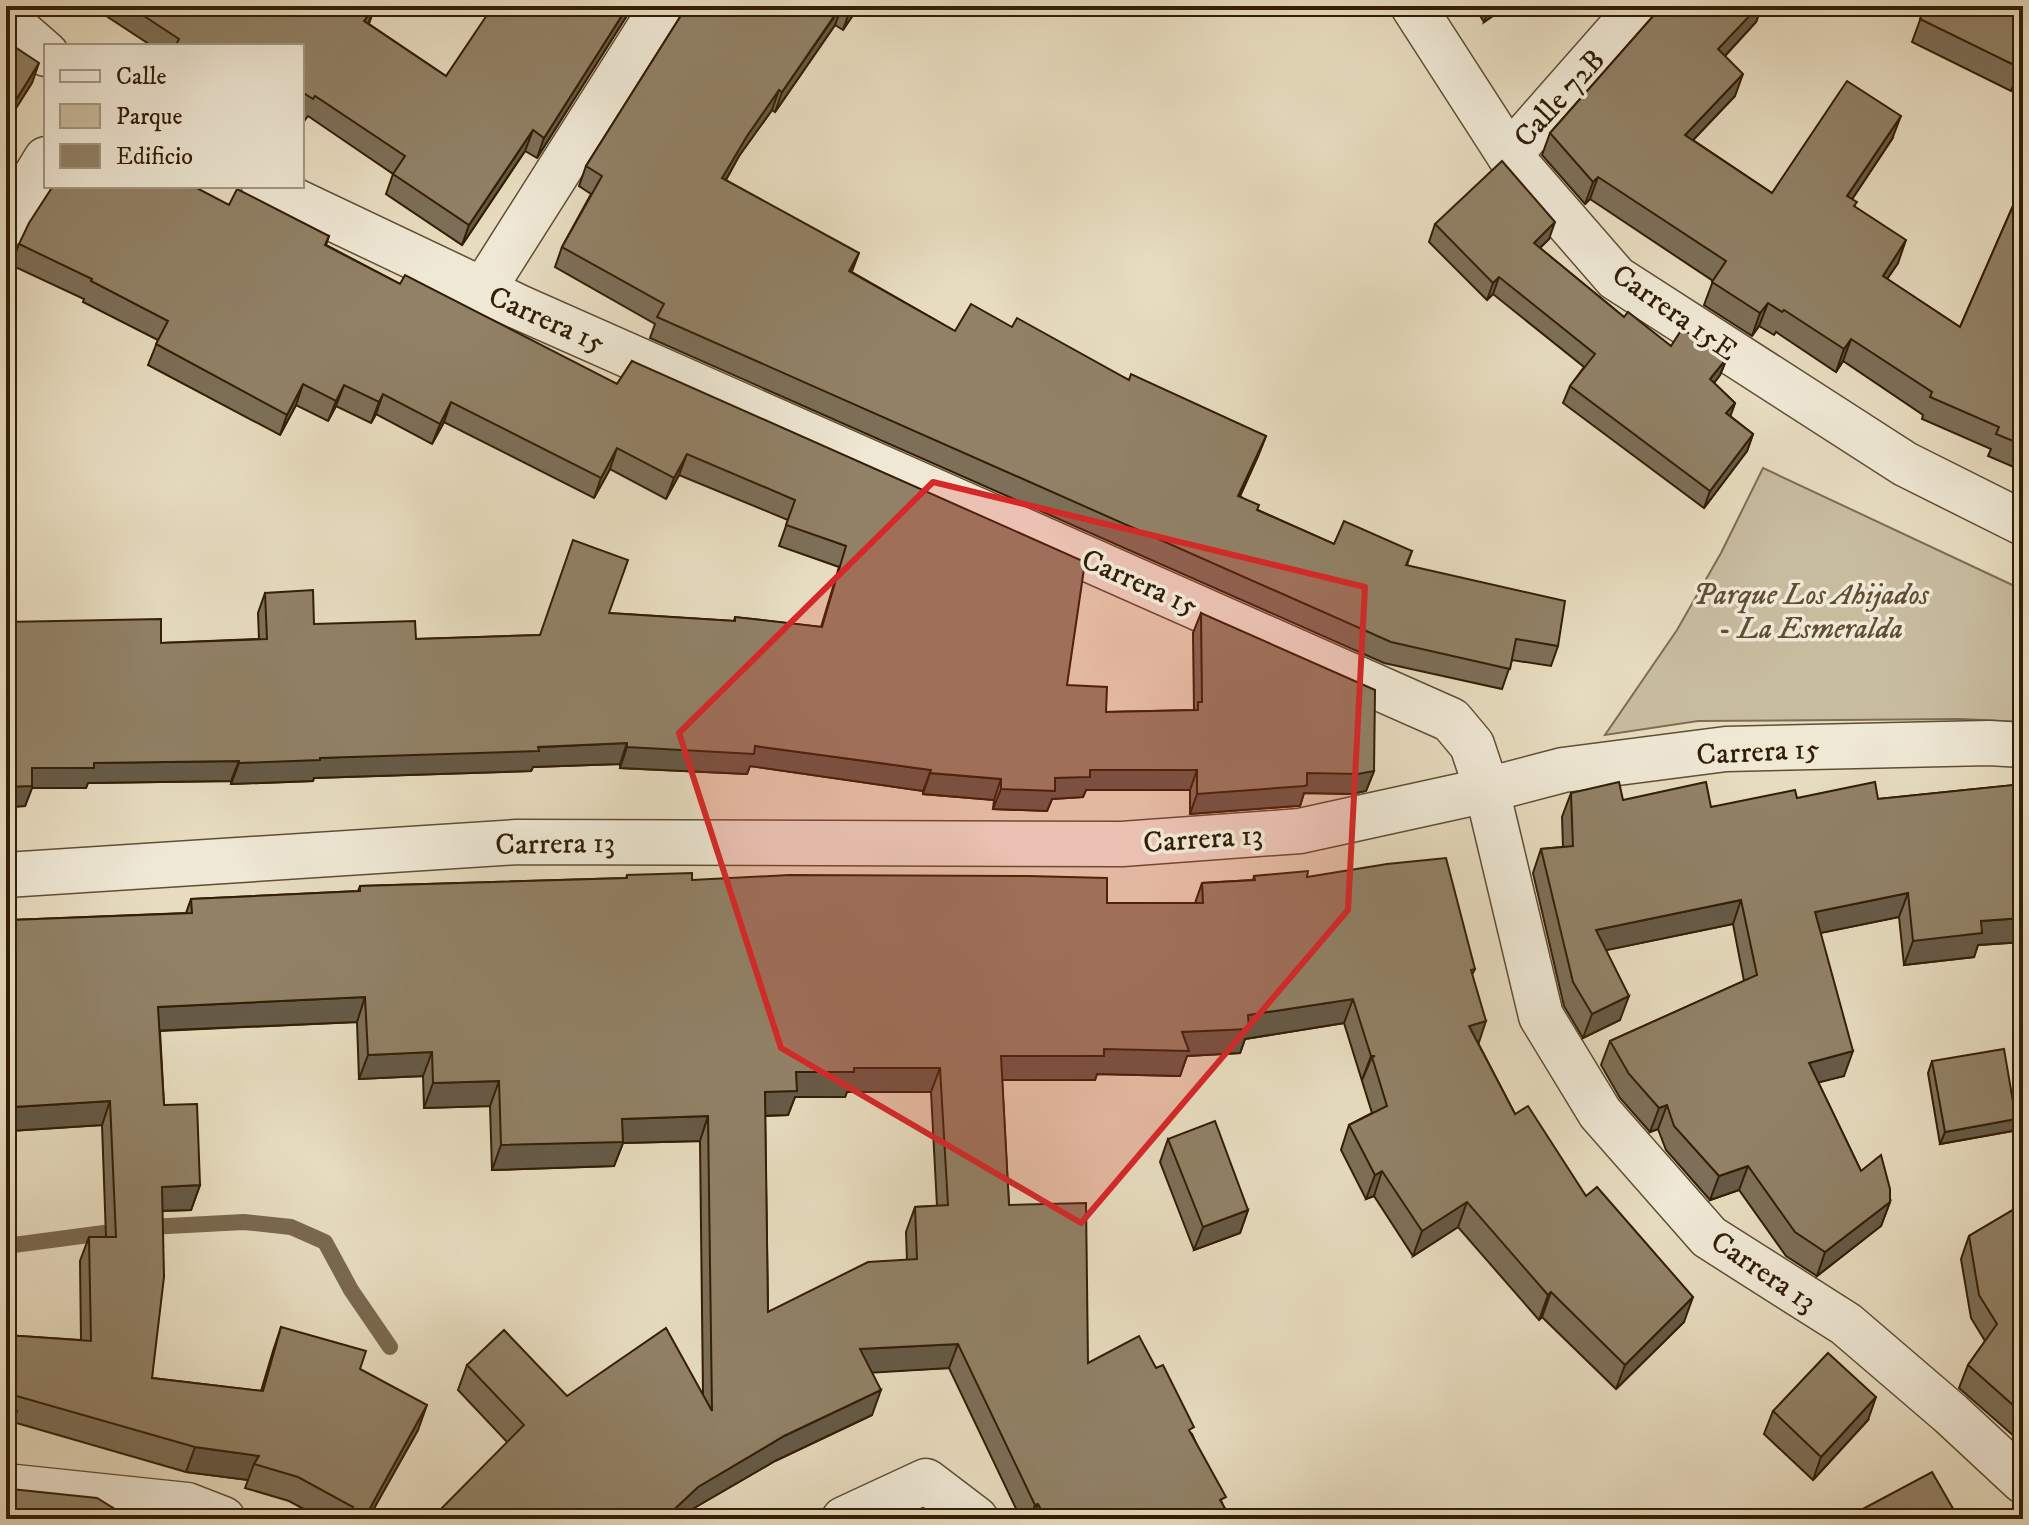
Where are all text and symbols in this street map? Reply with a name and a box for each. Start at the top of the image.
street label: Calle 72B [1507,42,1614,156]
legend [44,44,304,188]
text: Calle [116,62,166,92]
text: Parque [116,102,182,132]
text: Edificio [116,142,193,172]
street label: Carrera 15E [1604,257,1744,370]
street label: Carrera 15 [482,278,610,362]
street label: Carrera 15 [1075,541,1203,625]
park label: Parque Los Ahijados - La Esmeralda [1693,577,1930,648]
street label: Carrera 15 [1695,731,1821,774]
street label: Carrera 13 [1142,817,1264,862]
street label: Carrera 13 [495,825,615,864]
street label: Carrera 13 [1703,1223,1823,1321]

